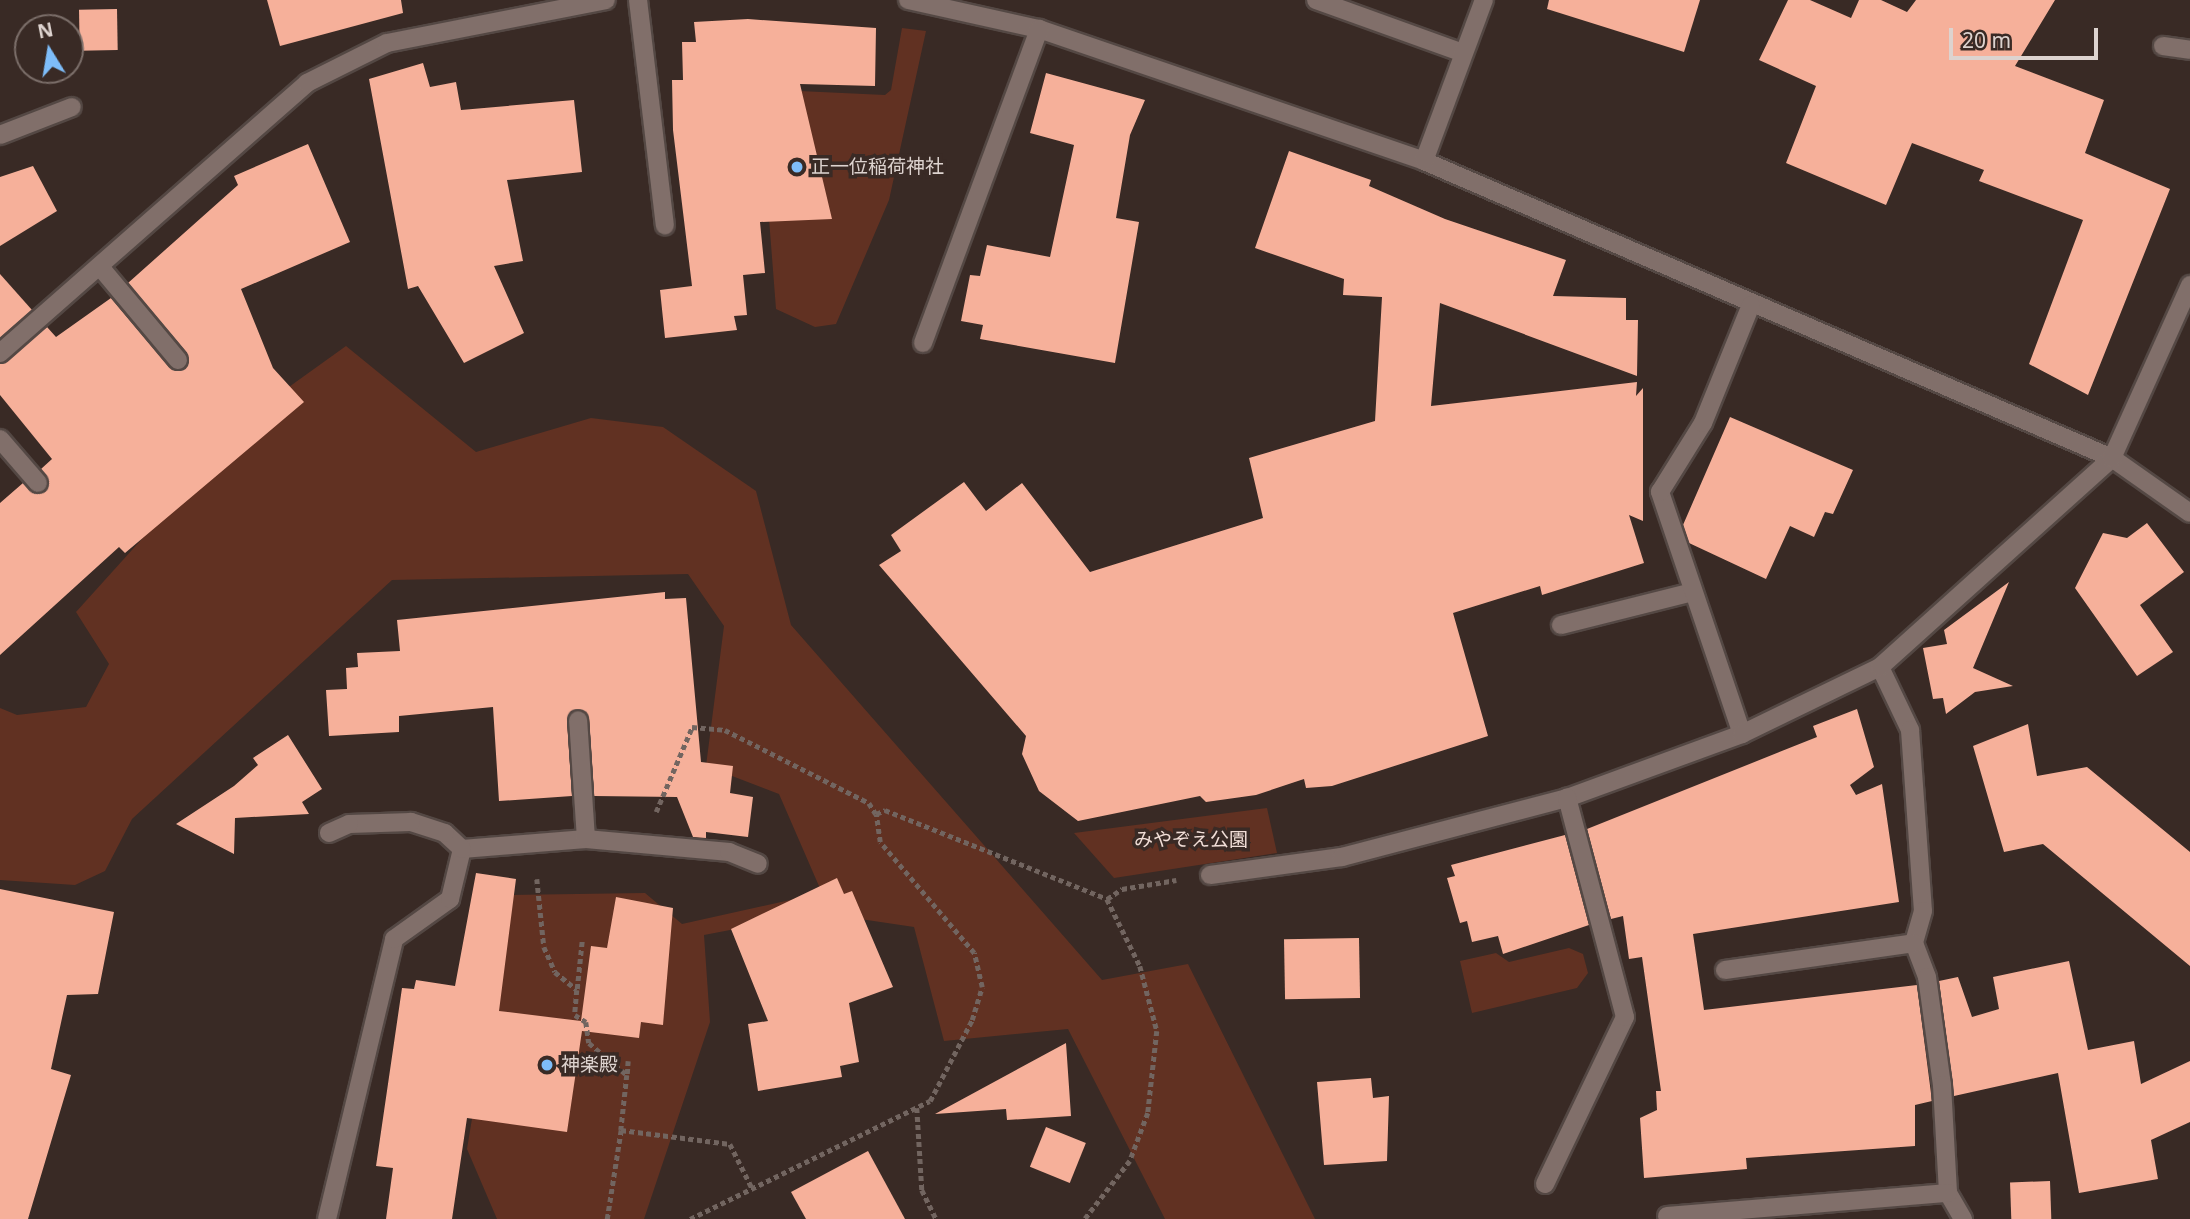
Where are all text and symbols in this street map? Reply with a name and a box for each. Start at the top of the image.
north arrow [14,14,84,84]
scale bar [1952,14,2101,58]
text: N [35,16,55,45]
text: 20 m [1962,26,2011,54]
place label: 正一位稲荷神社 [811,156,944,178]
marker: 正一位稲荷神社 [789,159,805,175]
park label: みやぞえ公園 [1134,829,1248,851]
place label: 神楽殿 [561,1054,618,1076]
marker: 神楽殿 [539,1057,555,1073]

